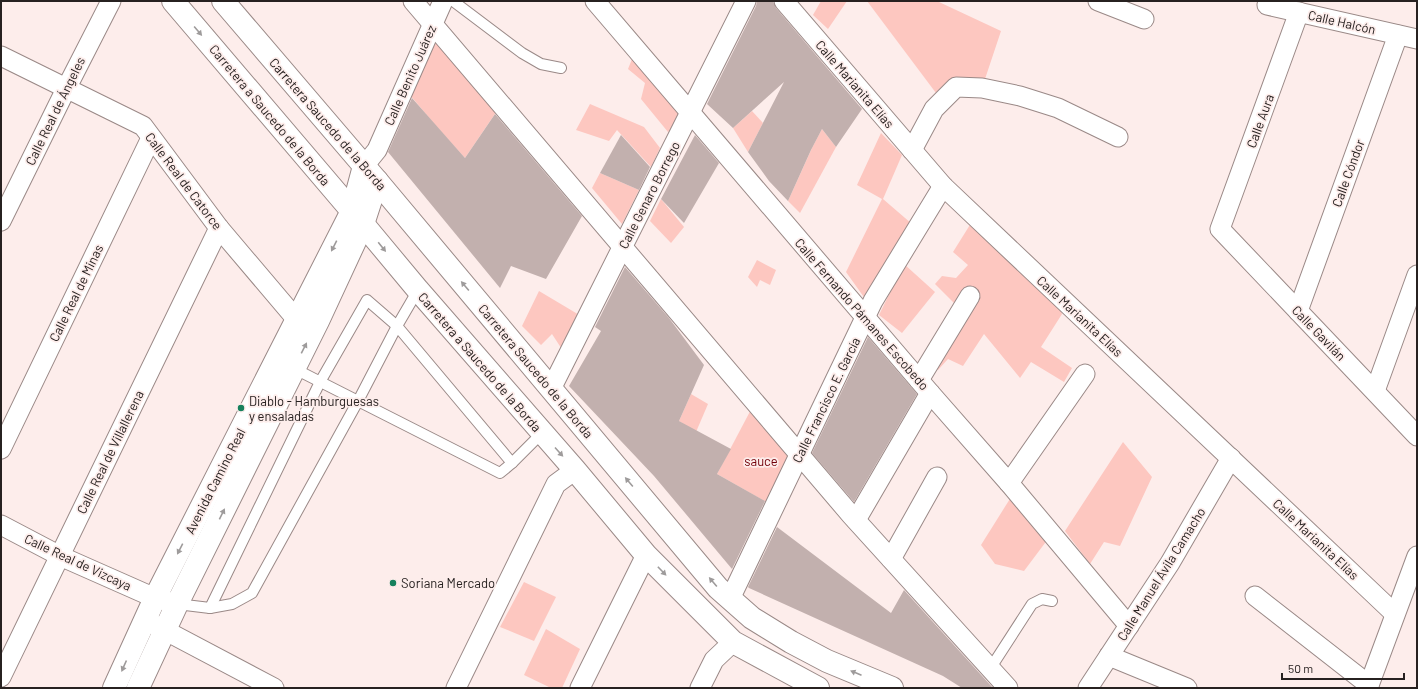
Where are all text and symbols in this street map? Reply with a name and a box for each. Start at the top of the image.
street label: Calle Halcón [1307,6,1377,38]
street label: Calle Benito Juárez [381,22,439,128]
one-way arrow [194,25,203,36]
street label: Calle Marianita Elías [812,37,898,131]
street label: Carretera a Saucedo de la Borda [206,41,334,189]
street label: Calle Real de Ángeles [22,54,88,168]
street label: Carretera Saucedo de la Borda [266,55,390,193]
street label: Calle Aura [1243,92,1277,150]
street label: Calle Real de Catorce [142,129,226,233]
street label: Calle Cóndor [1328,137,1368,209]
street label: Calle Genaro Borrego [615,139,683,251]
street label: Calle Fernando Pámanes Escobedo [792,235,932,393]
one-way arrow [331,240,338,252]
street label: Calle Real de Minas [46,242,106,344]
one-way arrow [378,242,387,253]
street label: Calle Marianita Elías [1034,272,1126,360]
one-way arrow [460,280,469,291]
street label: Carretera a Saucedo de la Borda [415,289,545,435]
street label: Carretera Saucedo de la Borda [475,301,597,441]
street label: Calle Gavilán [1289,302,1349,364]
street label: Calle Francisco E. García [789,335,863,465]
one-way arrow [301,342,308,354]
street label: Calle Real de Villallerena [73,388,147,516]
place label: Diablo - Hamburguesas y ensaladas [249,393,379,424]
marker: Diablo - Hamburguesas y ensaladas [236,403,246,413]
street label: Avenida Camino Real [181,425,249,537]
one-way arrow [554,446,563,457]
park label: sauce [744,453,778,469]
one-way arrow [624,477,633,487]
street label: Calle Marianita Elías [1270,495,1362,583]
street label: Calle Manuel Ávila Camacho [1113,504,1209,644]
one-way arrow [219,509,225,520]
street label: Calle Real de Vizcaya [22,530,134,594]
one-way arrow [177,543,183,554]
one-way arrow [657,566,667,576]
place label: Soriana Mercado [401,575,495,591]
one-way arrow [708,576,717,587]
marker: Soriana Mercado [388,578,398,588]
scale bar [1282,655,1404,681]
one-way arrow [120,660,126,672]
text: 50 m [1288,661,1313,675]
one-way arrow [850,670,862,676]

